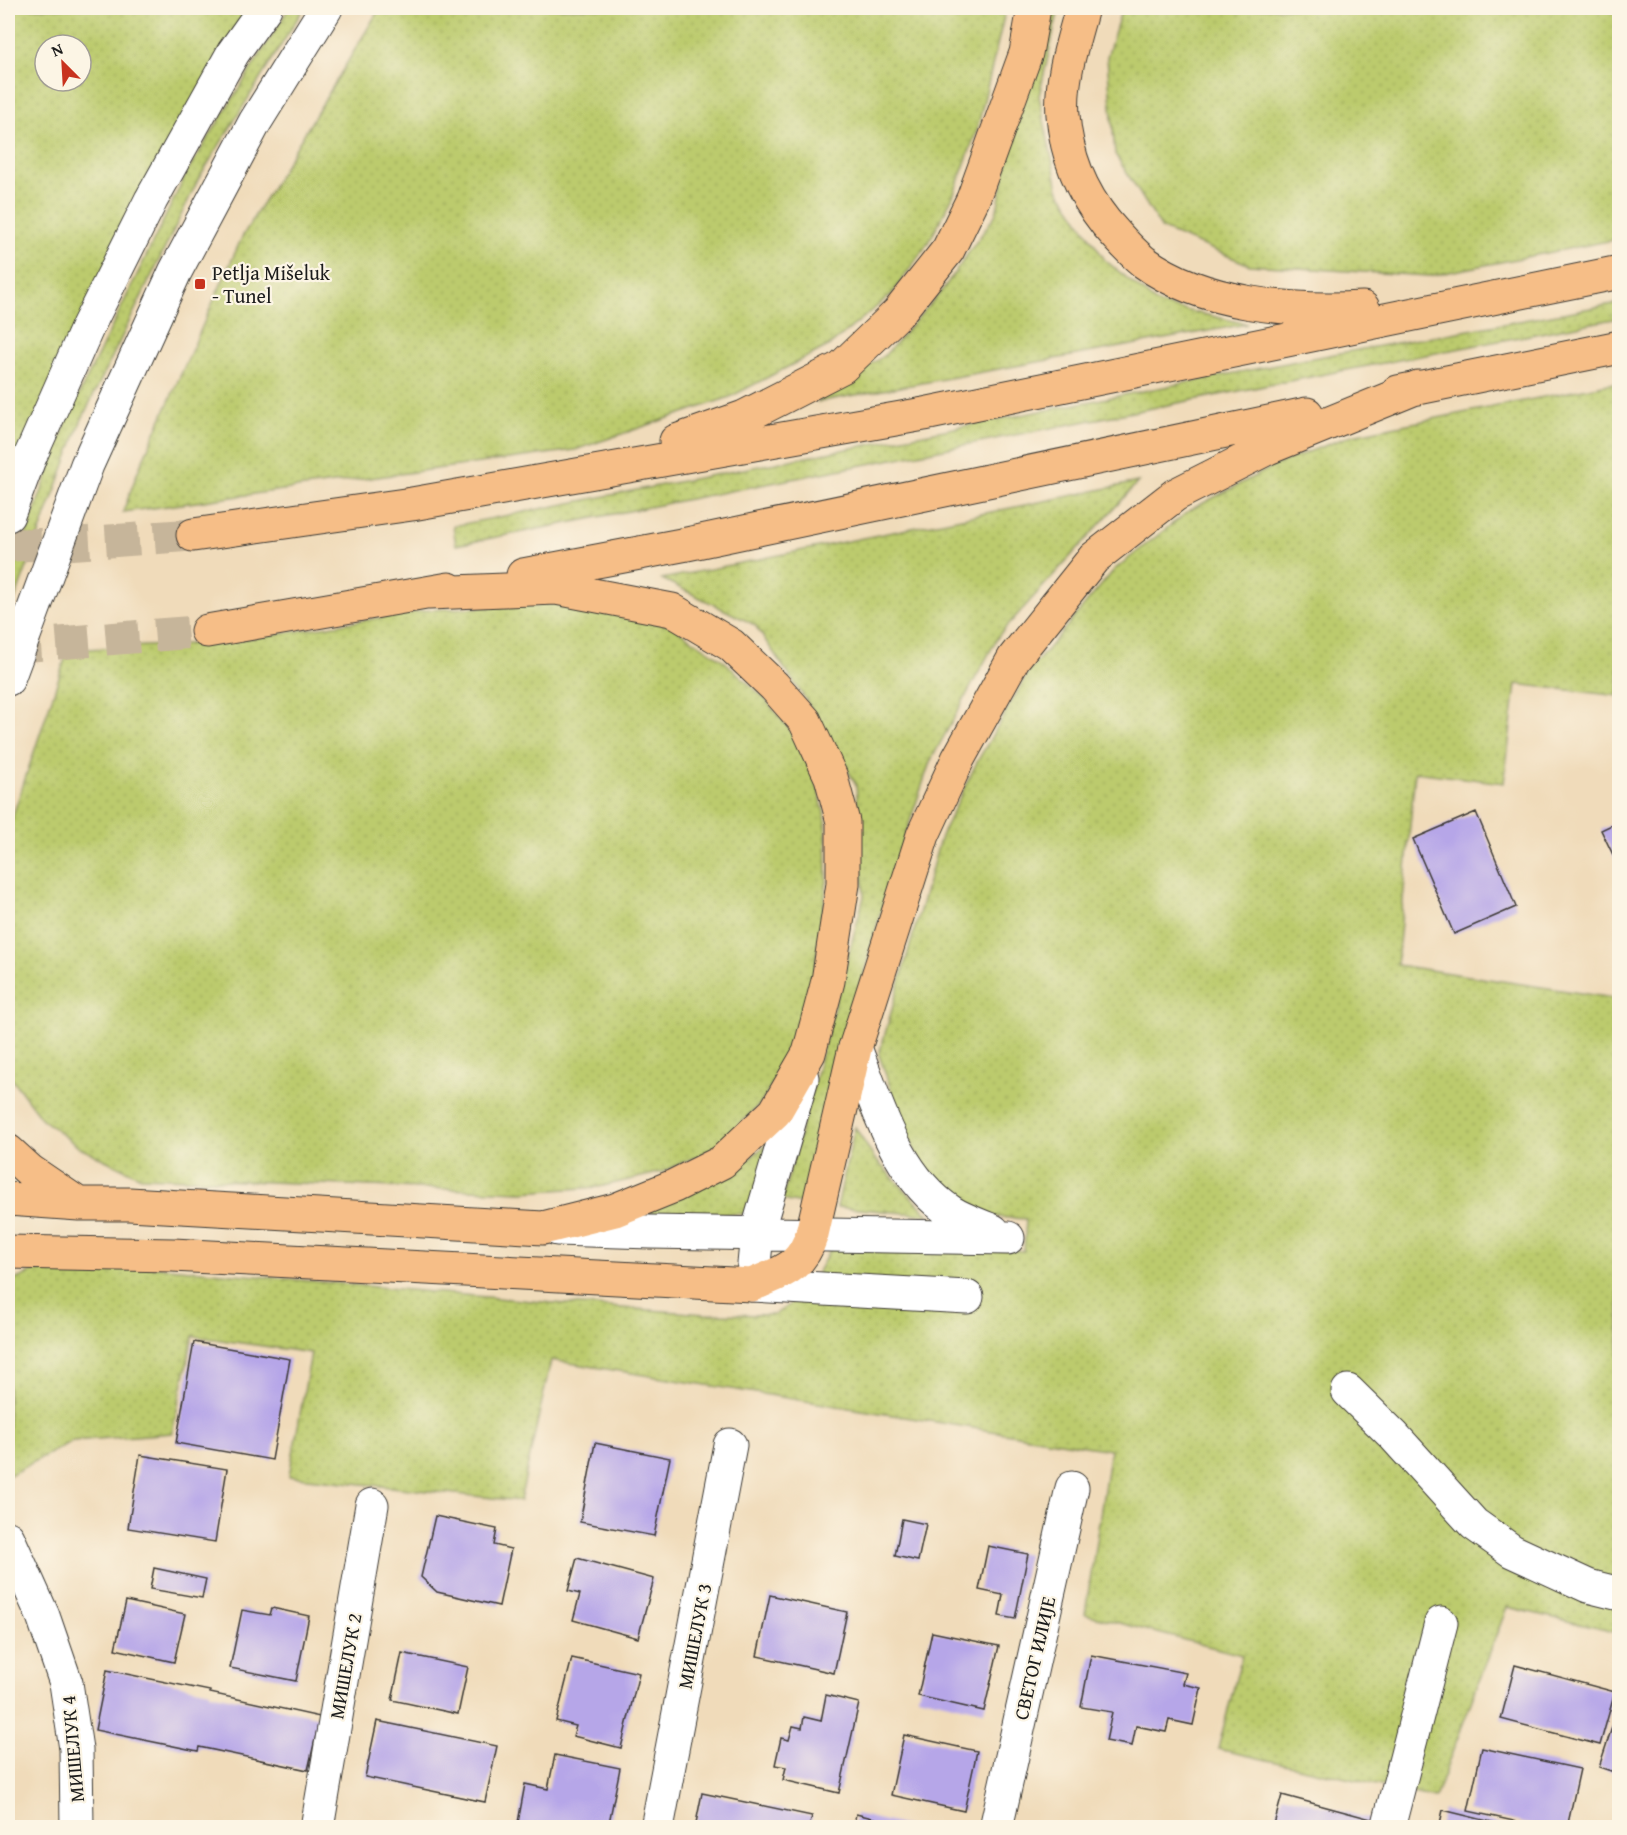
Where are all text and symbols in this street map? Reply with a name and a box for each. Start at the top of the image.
north arrow [33,33,93,93]
text: N [47,36,67,62]
place label: Petlja Mišeluk - Tunel [212,258,331,310]
marker: Petlja Mišeluk - Tunel [193,277,207,291]
street label: МИШЕЛУК 3 [670,1581,718,1691]
street label: СВЕТОГ ИЛИЈЕ [1006,1593,1062,1723]
street label: МИШЕЛУК 2 [321,1611,369,1721]
street label: МИШЕЛУК 4 [53,1694,91,1804]

